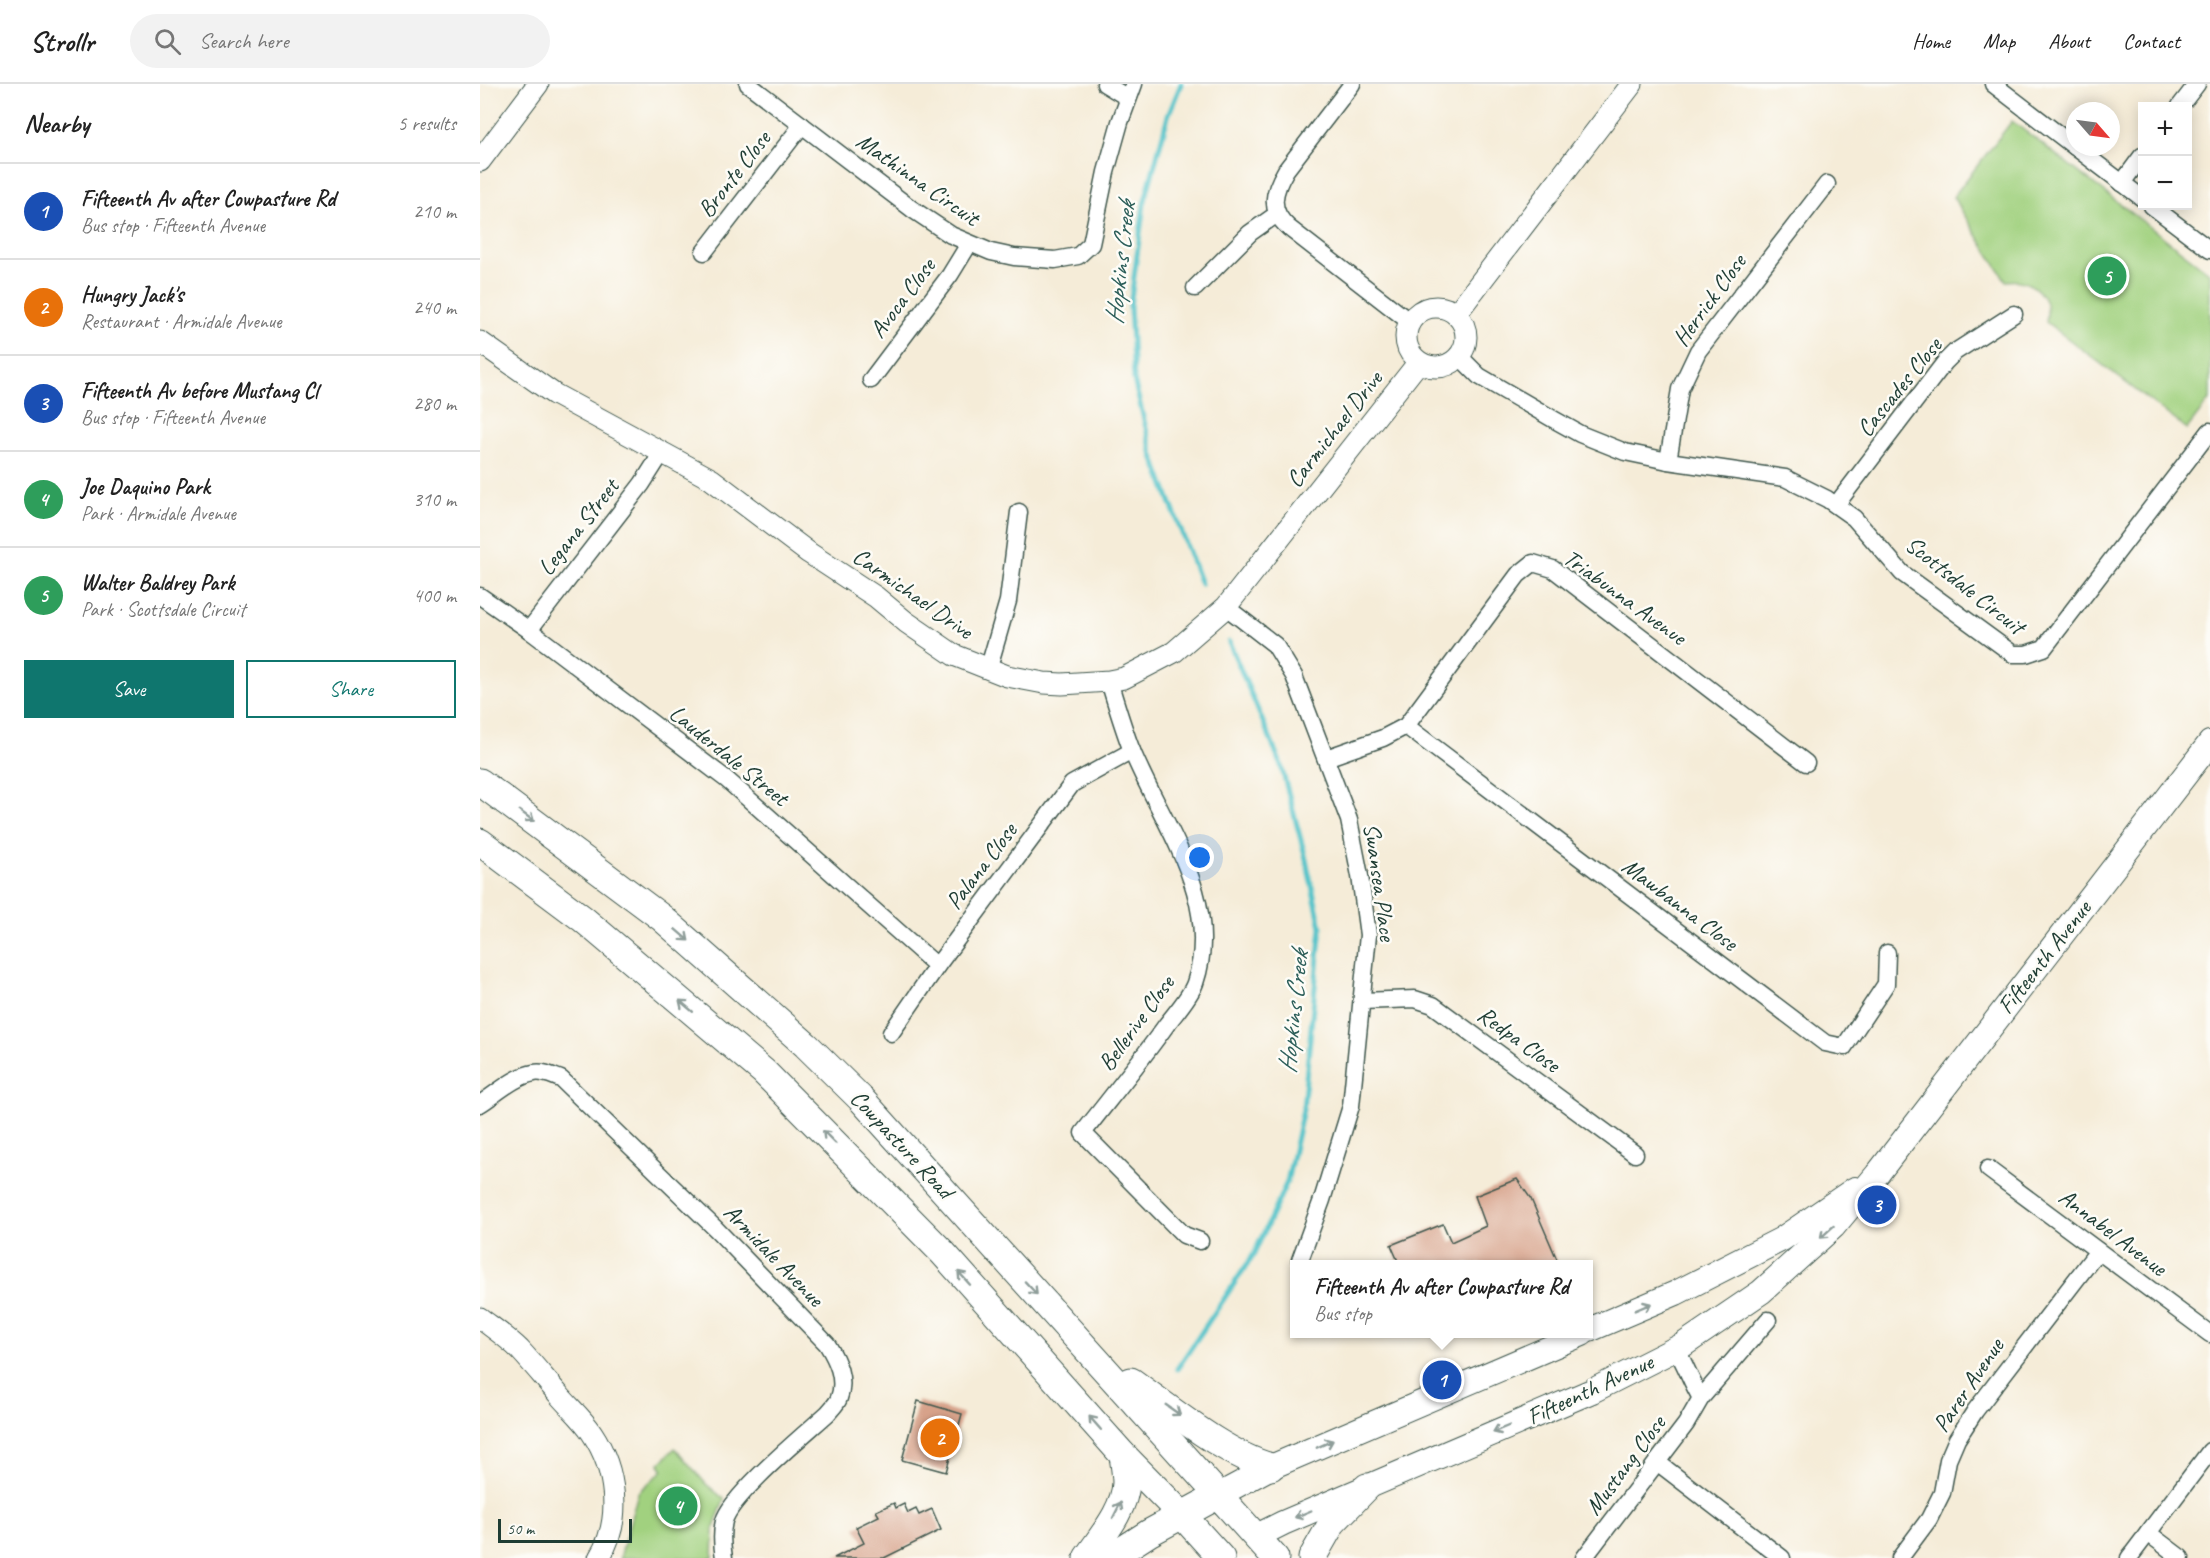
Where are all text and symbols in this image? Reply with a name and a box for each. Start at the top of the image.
search box [130,14,550,68]
text: Strollr [30,24,94,59]
icon: search [151,25,184,58]
text: Search here [199,27,289,55]
text: Home [1912,28,1950,54]
text: Map [1983,28,2015,54]
text: About [2048,28,2090,54]
text: Contact [2123,28,2180,54]
north arrow [2066,102,2120,156]
map controls [2138,102,2192,210]
button: + [2138,102,2192,156]
text: Nearby [24,107,89,140]
text: 5 results [397,111,456,136]
street label: Bronte Close [691,123,779,223]
street label: Mathinna Circuit [851,126,987,233]
button: − [2138,156,2192,210]
text: Fifteenth Av after Cowpasture Rd [81,185,335,213]
water label: Hopkins Creek [1097,195,1143,326]
text: 1 [39,199,48,224]
text: 210 m [413,199,456,224]
text: Bus stop · Fifteenth Avenue [81,213,265,238]
street label: Herrick Close [1666,246,1754,352]
street label: Avoca Close [862,250,943,344]
pin: 5 [2088,254,2126,298]
text: Hungry Jack's [81,281,184,309]
text: 2 [39,295,48,320]
text: 240 m [413,295,456,320]
text: Restaurant · Armidale Avenue [81,309,282,334]
street label: Cascades Close [1850,330,1950,443]
street label: Carmichael Drive [1279,363,1390,493]
text: Fifteenth Av before Mustang Cl [81,377,318,405]
text: 3 [39,391,48,416]
text: 280 m [413,391,456,416]
text: Bus stop · Fifteenth Avenue [81,405,265,430]
street label: Legana Street [531,471,626,581]
text: Joe Daquino Park [81,473,210,501]
text: 4 [39,487,48,512]
text: 310 m [413,487,456,512]
text: Park · Armidale Avenue [81,501,236,526]
street label: Scottsdale Circuit [1899,529,2033,643]
street label: Carmichael Drive [847,541,981,647]
street label: Triabunna Avenue [1558,542,1694,653]
text: Walter Baldrey Park [81,569,234,597]
text: 5 [39,583,48,608]
text: 400 m [413,583,456,608]
text: Park · Scottsdale Circuit [81,597,245,622]
button: Save [24,660,234,718]
button: Share [246,660,456,718]
street label: Lauderdale Street [663,698,796,814]
one-way arrow [519,810,535,823]
street label: Palana Close [939,815,1025,915]
street label: Swansea Place [1357,821,1403,945]
your location [1185,843,1214,872]
street label: Mawbanna Close [1616,851,1746,959]
street label: Fifteenth Avenue [1990,893,2099,1020]
one-way arrow [674,928,689,942]
water label: Hopkins Creek [1270,944,1316,1075]
street label: Bellerive Close [1091,968,1182,1077]
one-way arrow [678,999,694,1012]
street label: Redpa Close [1472,999,1568,1080]
street label: Cowpasture Road [844,1083,963,1207]
one-way arrow [822,1130,837,1145]
pin: 3 [1858,1182,1896,1228]
street label: Annabel Avenue [2053,1182,2175,1284]
street label: Armidale Avenue [717,1197,832,1314]
one-way arrow [1820,1225,1835,1239]
popup [1290,1260,1593,1338]
one-way arrow [957,1271,971,1286]
text: Fifteenth Av after Cowpasture Rd [1314,1273,1569,1301]
one-way arrow [1024,1281,1038,1296]
text: Bus stop [1314,1301,1372,1326]
one-way arrow [1633,1301,1651,1313]
street label: Parer Avenue [1926,1331,2011,1438]
street label: Fifteenth Avenue [1522,1346,1660,1431]
pin: 1 [1422,1358,1462,1402]
one-way arrow [1164,1404,1180,1416]
street label: Mustang Close [1578,1408,1673,1521]
one-way arrow [1088,1415,1101,1431]
pin: 2 [920,1416,960,1460]
one-way arrow [1493,1424,1511,1436]
one-way arrow [1315,1438,1334,1449]
pin: 4 [658,1484,698,1528]
one-way arrow [1111,1502,1123,1519]
one-way arrow [1294,1509,1312,1521]
scale bar [498,1516,632,1544]
text: 50 m [507,1519,534,1539]

